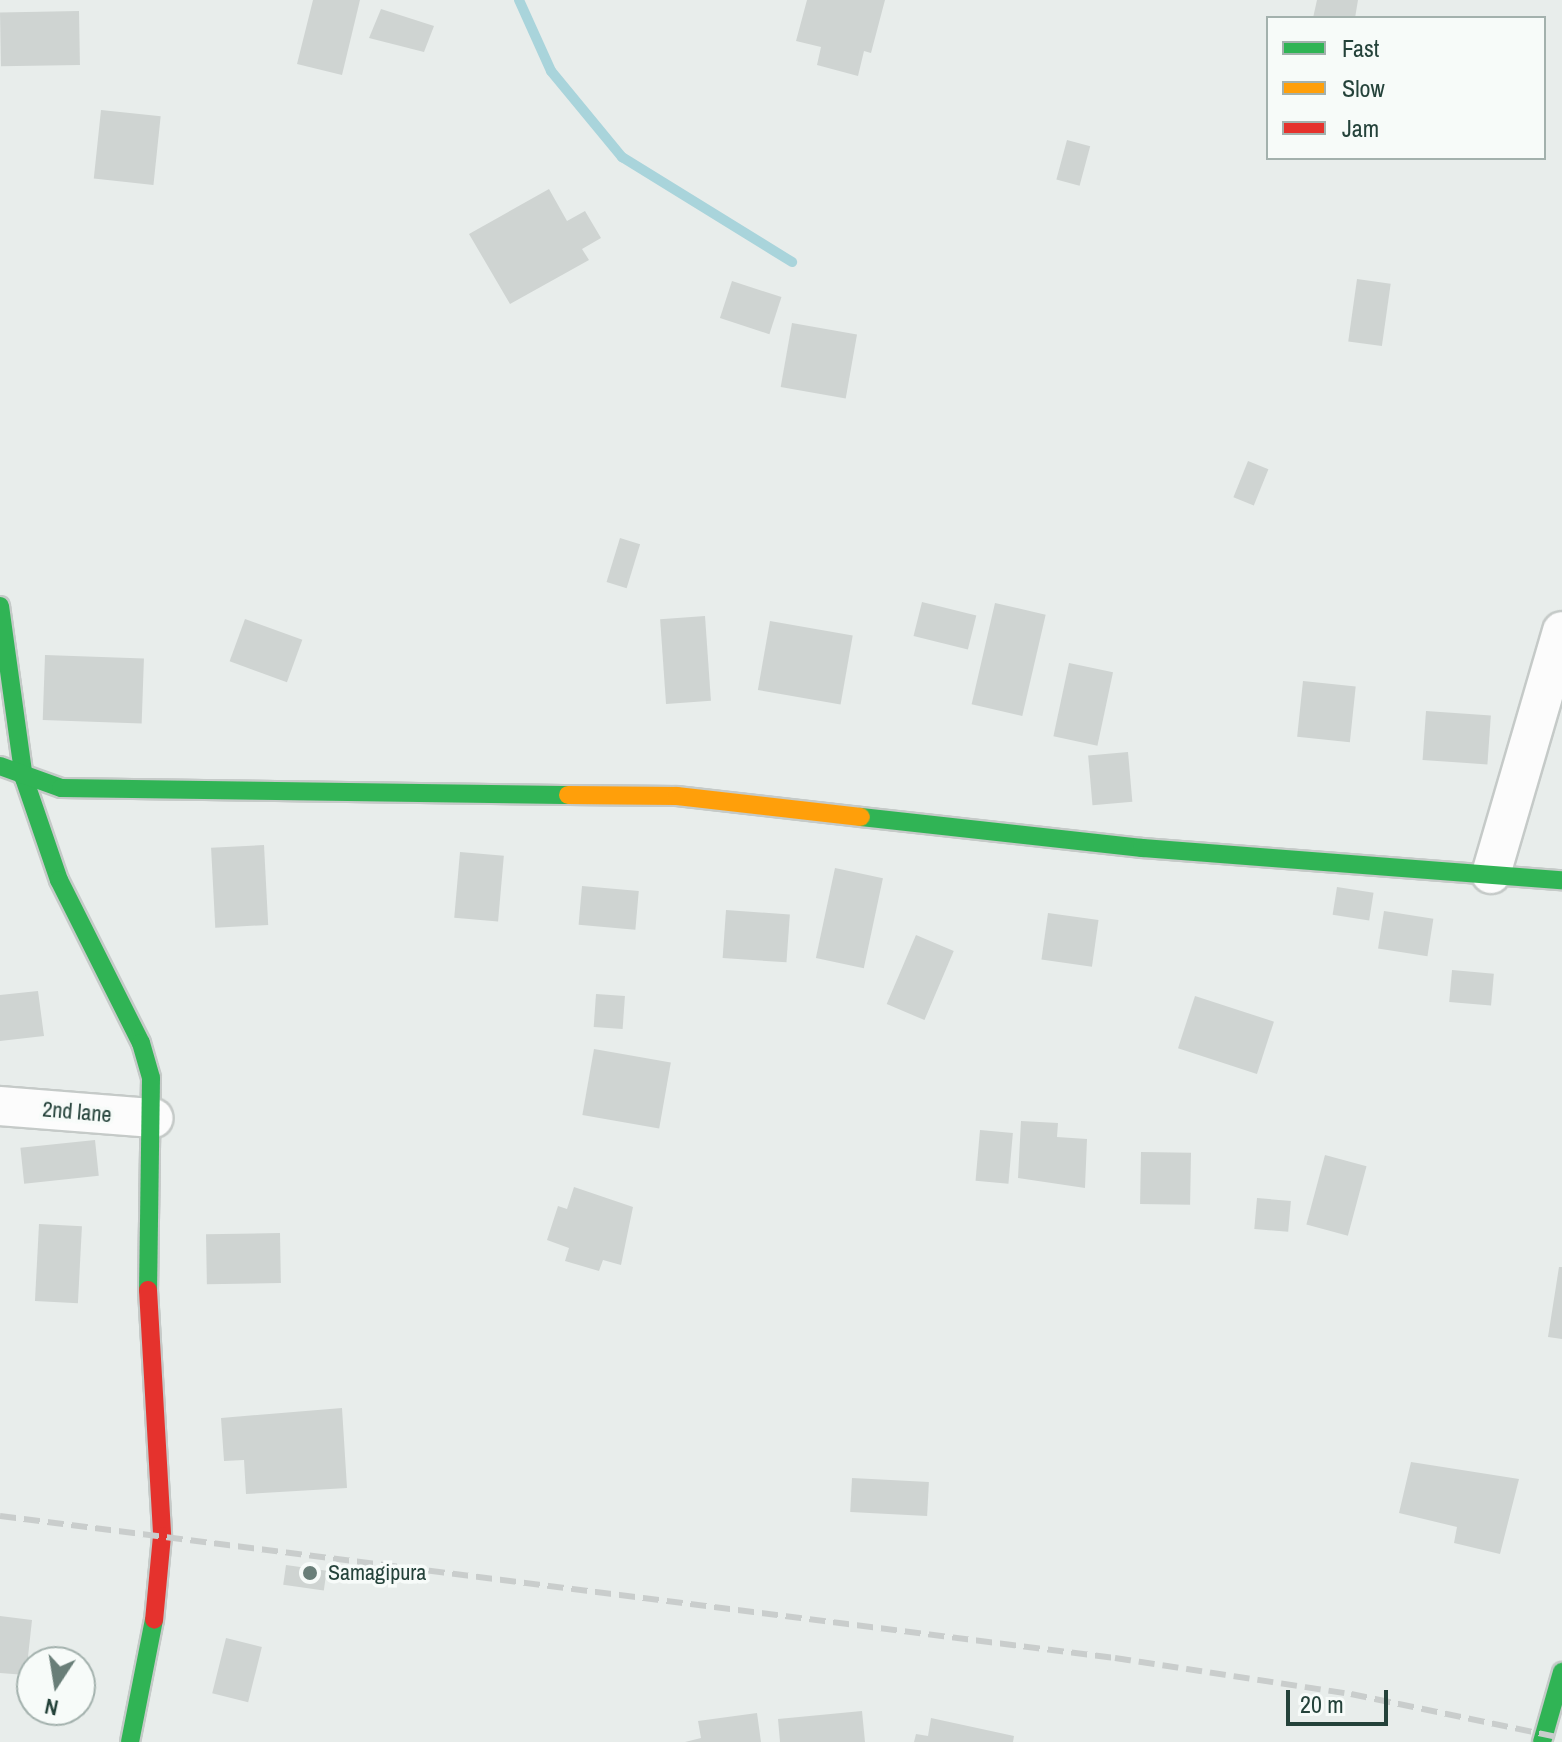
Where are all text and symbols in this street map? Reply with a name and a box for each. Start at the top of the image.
legend [1266,16,1546,160]
text: Fast [1342,32,1379,64]
text: Slow [1342,72,1385,104]
text: Jam [1342,112,1379,144]
street label: 2nd lane [41,1096,113,1128]
place label: Samagipura [328,1560,426,1586]
marker: Samagipura [299,1562,321,1584]
north arrow [16,1646,96,1726]
scale bar [1290,1674,1392,1724]
text: 20 m [1300,1688,1344,1720]
text: N [42,1691,61,1724]

